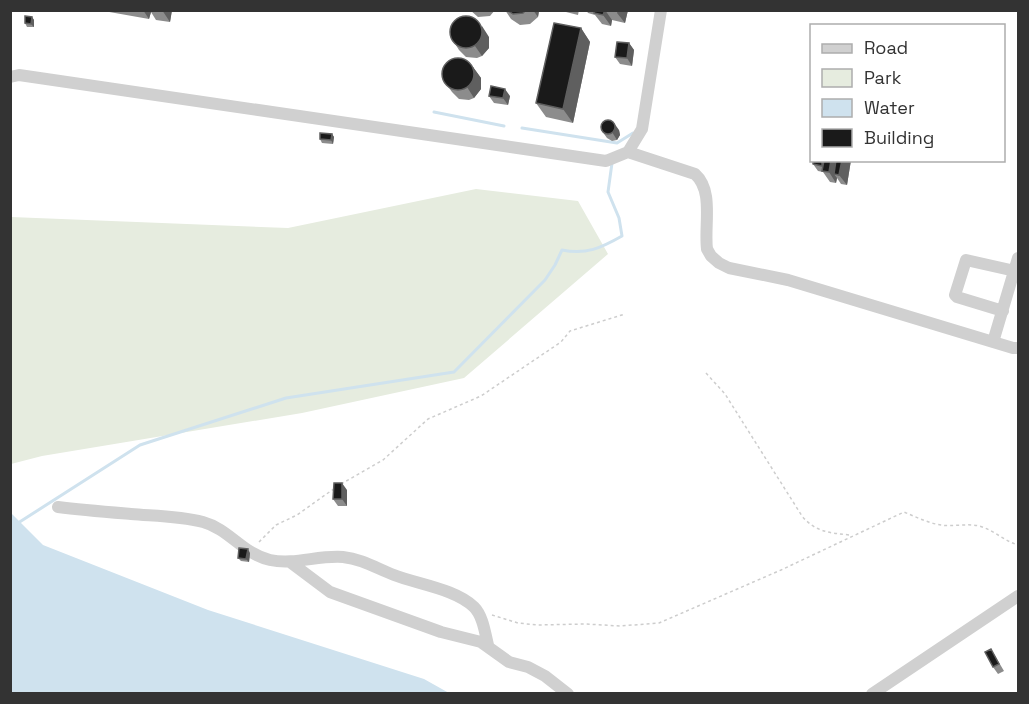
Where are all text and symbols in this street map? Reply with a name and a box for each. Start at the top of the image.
legend [810,24,1005,162]
text: Road [864,36,908,59]
text: Park [864,66,902,89]
text: Water [864,96,915,119]
text: Building [864,126,934,149]

